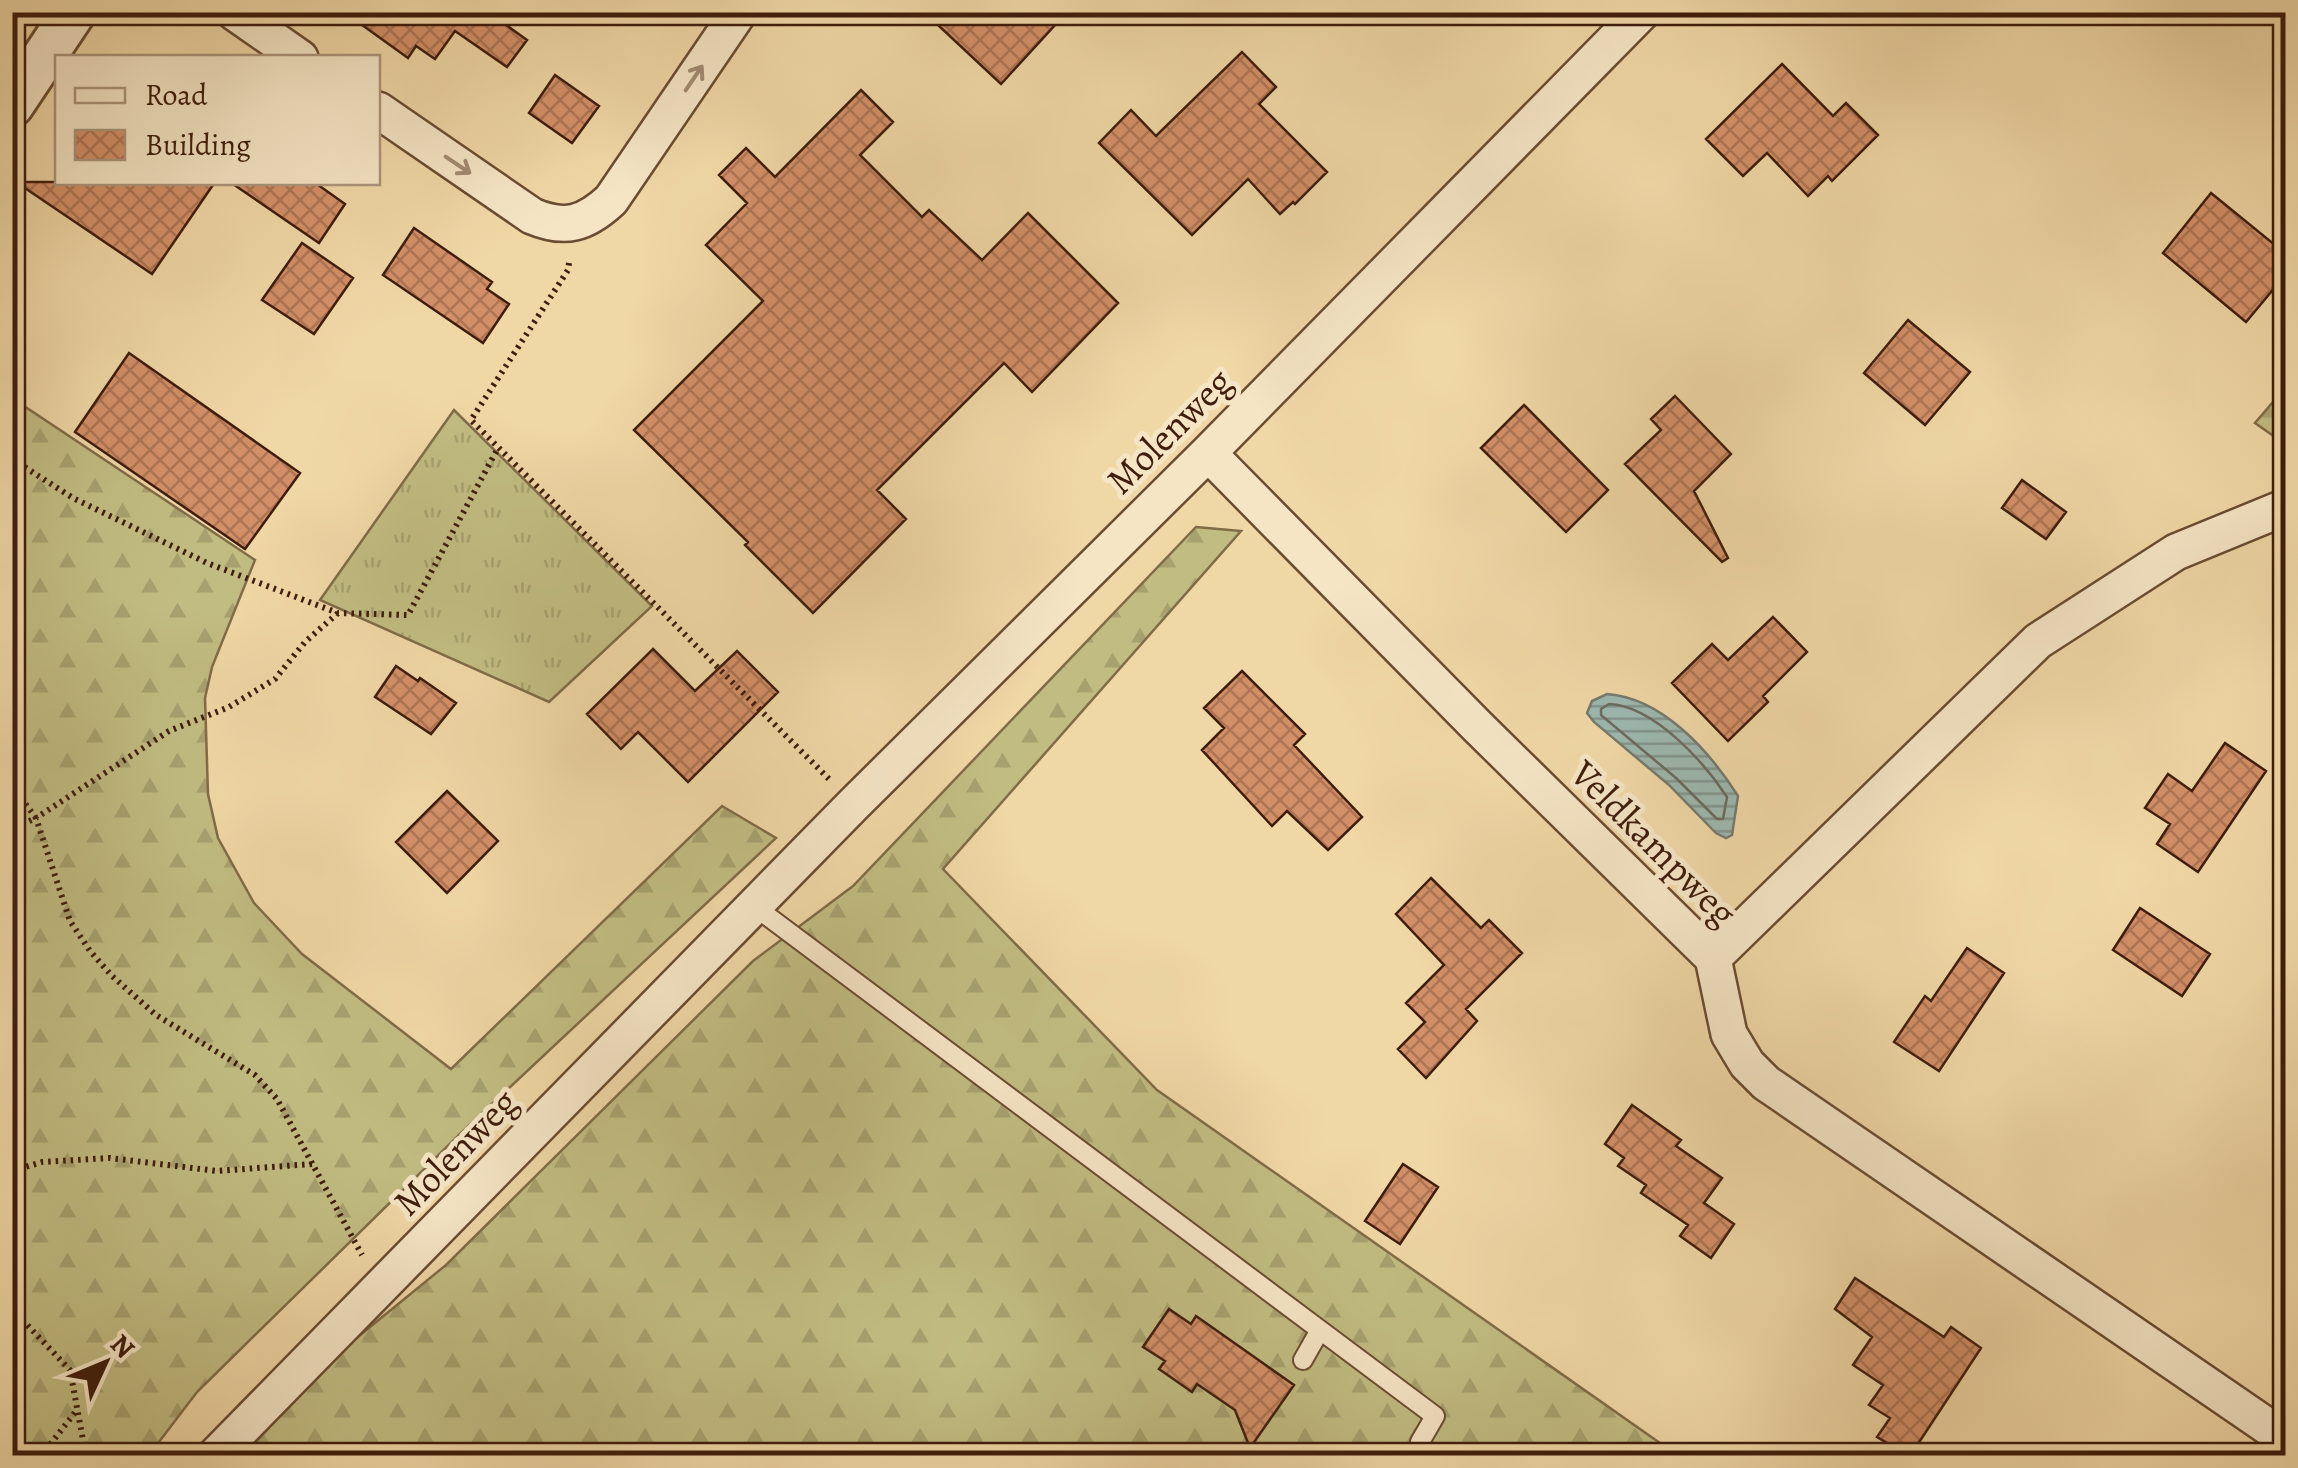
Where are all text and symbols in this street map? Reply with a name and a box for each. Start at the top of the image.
legend [55,55,380,185]
one-way arrow [683,65,704,93]
text: Road [145,75,208,115]
text: Building [145,125,251,165]
one-way arrow [444,154,472,175]
street label: Molenweg [1095,357,1243,505]
street label: Veldkampweg [1559,748,1749,938]
street label: Molenweg [381,1077,529,1227]
north arrow [55,1313,155,1413]
text: N [102,1326,143,1367]

